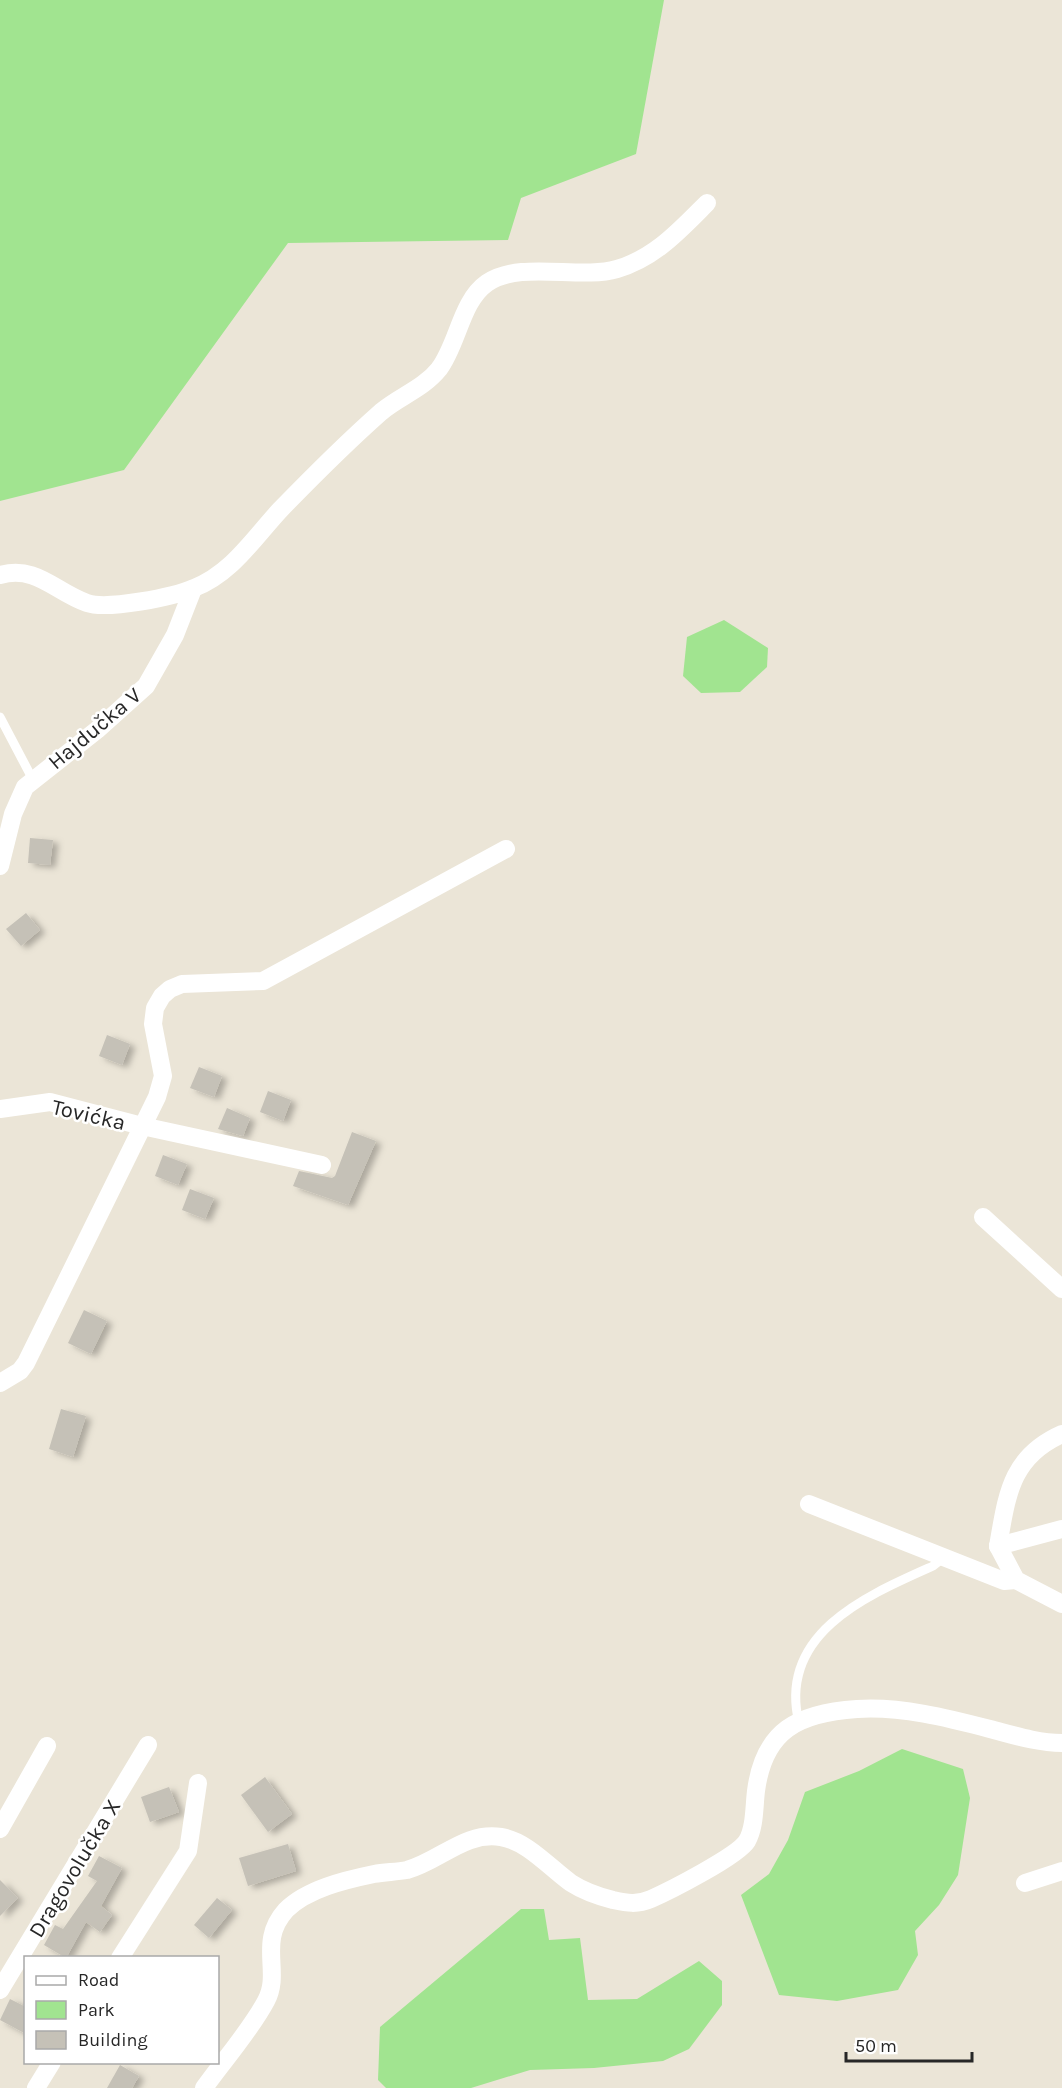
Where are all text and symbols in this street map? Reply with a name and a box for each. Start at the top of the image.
street label: Hajdučka V [43,682,146,775]
street label: Tovićka [49,1094,128,1136]
street label: Dragovolučka X [23,1795,126,1942]
legend [24,1956,219,2064]
text: Road [78,1969,119,1991]
text: Park [78,1999,115,2021]
scale bar [846,2025,972,2063]
text: Building [78,2029,148,2051]
text: 50 m [855,2035,897,2057]

